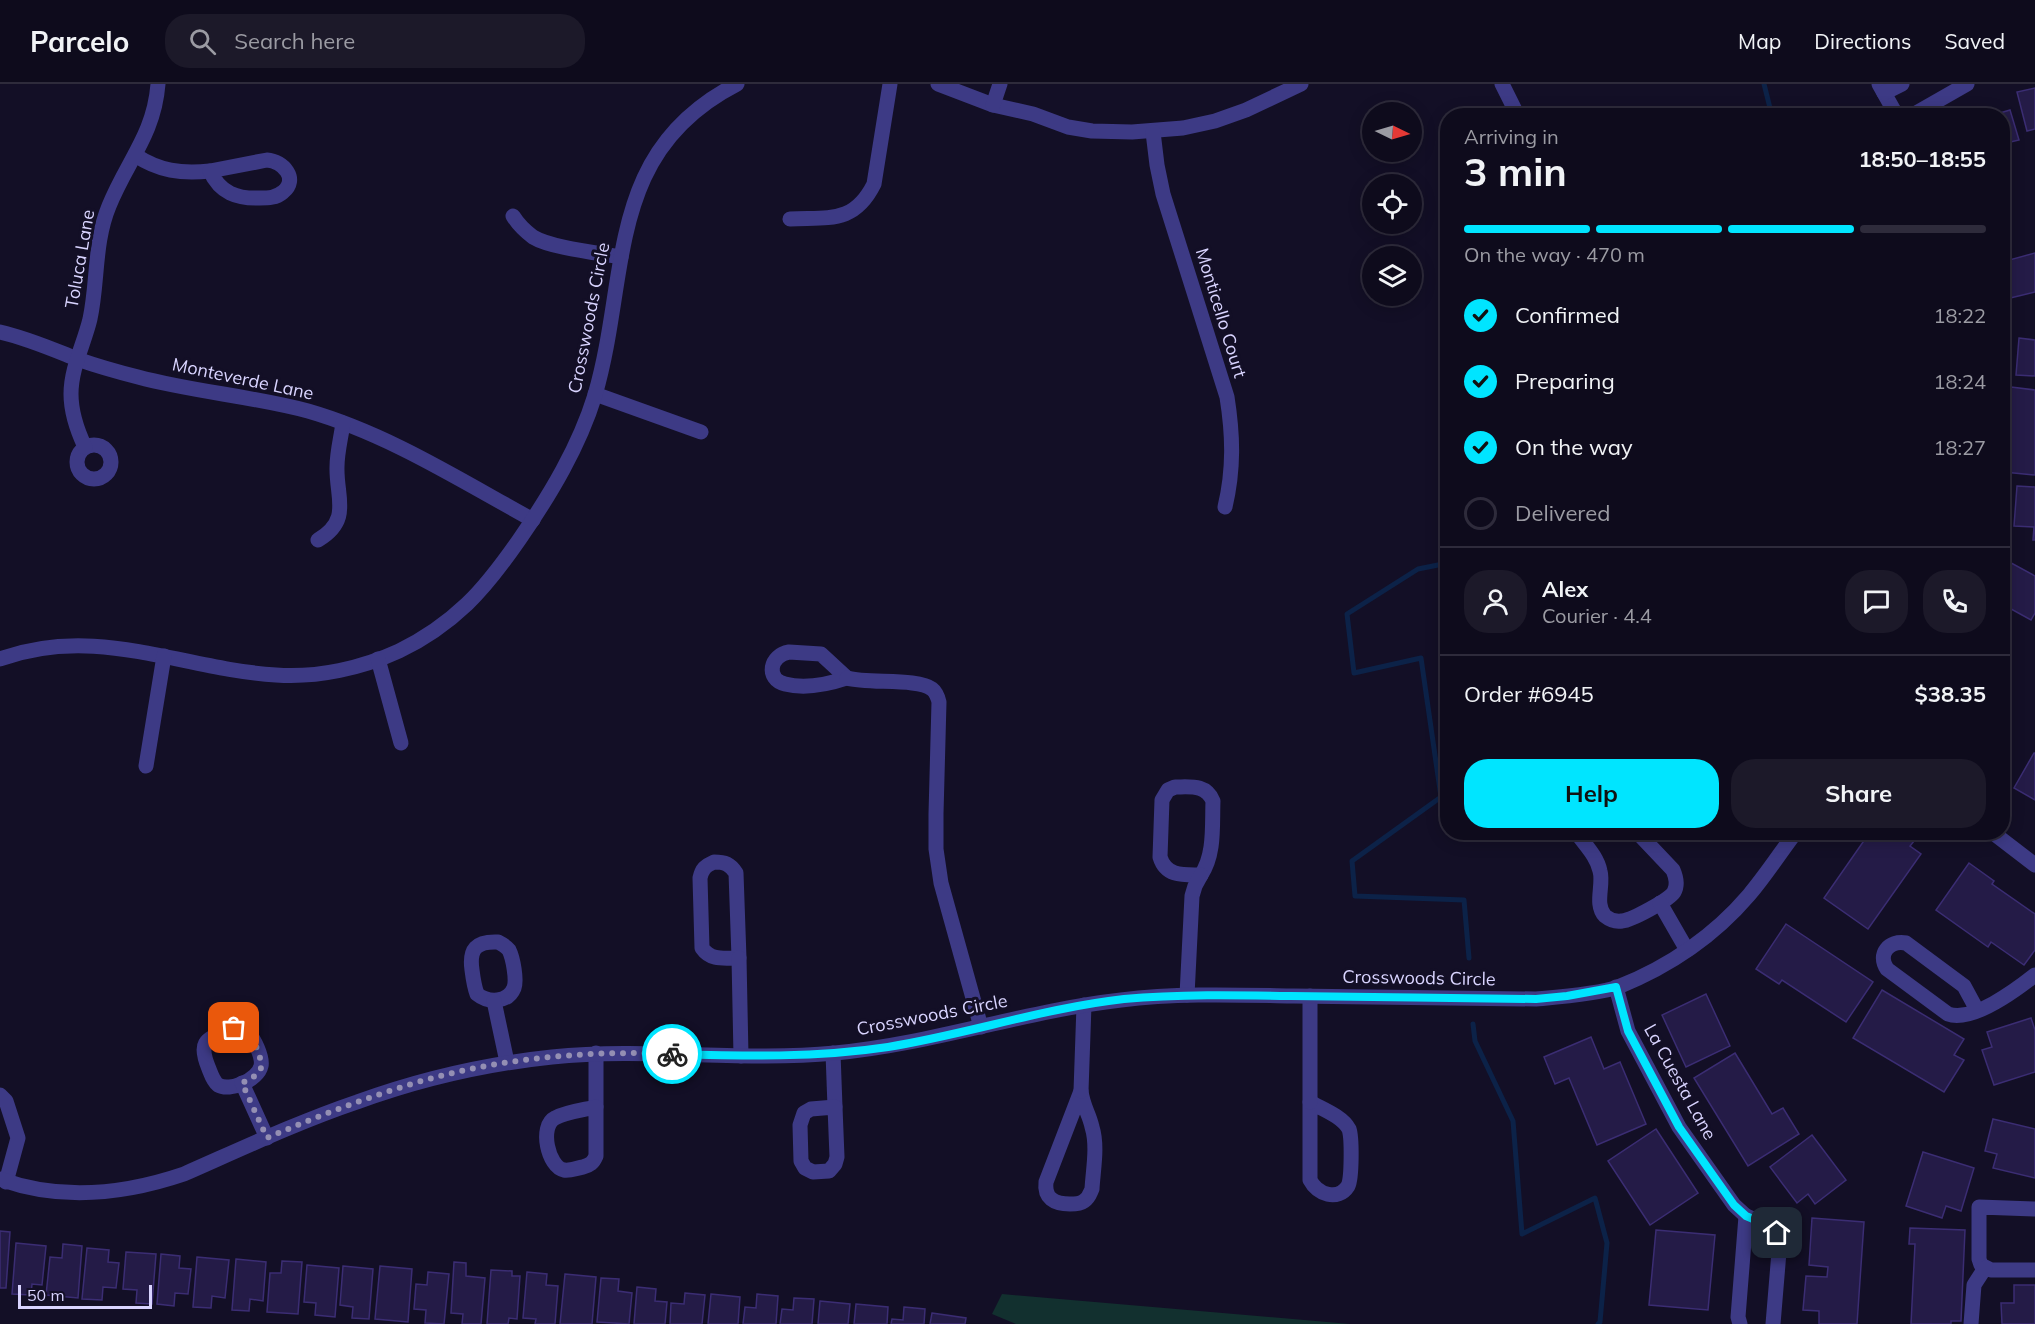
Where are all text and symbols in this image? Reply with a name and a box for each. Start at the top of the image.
search box [165,14,585,68]
text: Parcelo [30,24,129,59]
icon: search [186,25,219,58]
text: Search here [234,27,355,55]
text: Map [1738,28,1781,54]
text: Directions [1814,28,1911,54]
text: Saved [1944,28,2005,54]
north arrow [1362,102,1422,162]
map controls [1362,102,1422,306]
text: Arriving in [1464,124,1559,149]
text: 18:50–18:55 [1858,145,1986,173]
text: 3 min [1464,147,1567,196]
button: locate [1362,174,1422,234]
street label: Toluca Lane [60,208,99,310]
street label: Crosswoods Circle [563,241,614,395]
text: On the way · 470 m [1464,242,1645,267]
street label: Monticello Court [1191,245,1252,381]
button: layers [1362,246,1422,306]
icon: check [1464,299,1497,332]
text: Confirmed [1515,301,1620,329]
text: 18:22 [1933,303,1986,328]
street label: Monteverde Lane [170,352,316,405]
icon: check [1464,365,1497,398]
text: Preparing [1515,367,1615,395]
text: 18:24 [1933,369,1986,394]
icon: check [1464,431,1497,464]
text: On the way [1515,433,1633,461]
text: 18:27 [1933,435,1986,460]
text: Delivered [1515,499,1610,527]
button: person [1464,570,1527,633]
button: chat [1845,570,1908,633]
button: phone [1923,570,1986,633]
text: Alex [1542,575,1588,603]
text: Courier · 4.4 [1542,603,1652,628]
text: Order #6945 [1464,680,1594,708]
text: $38.35 [1915,680,1986,708]
button: Help [1464,759,1719,828]
button: Share [1731,759,1986,828]
street label: Crosswoods Circle [1342,965,1496,990]
street label: Crosswoods Circle [855,989,1009,1040]
pin [208,1002,259,1053]
icon: bag [217,1011,250,1044]
street label: La Cuesta Lane [1639,1020,1722,1144]
courier [642,1024,702,1084]
icon: bike [656,1038,689,1071]
pin [1751,1207,1802,1258]
icon: home [1760,1216,1793,1249]
scale bar [18,1282,152,1310]
text: 50 m [27,1285,64,1305]

